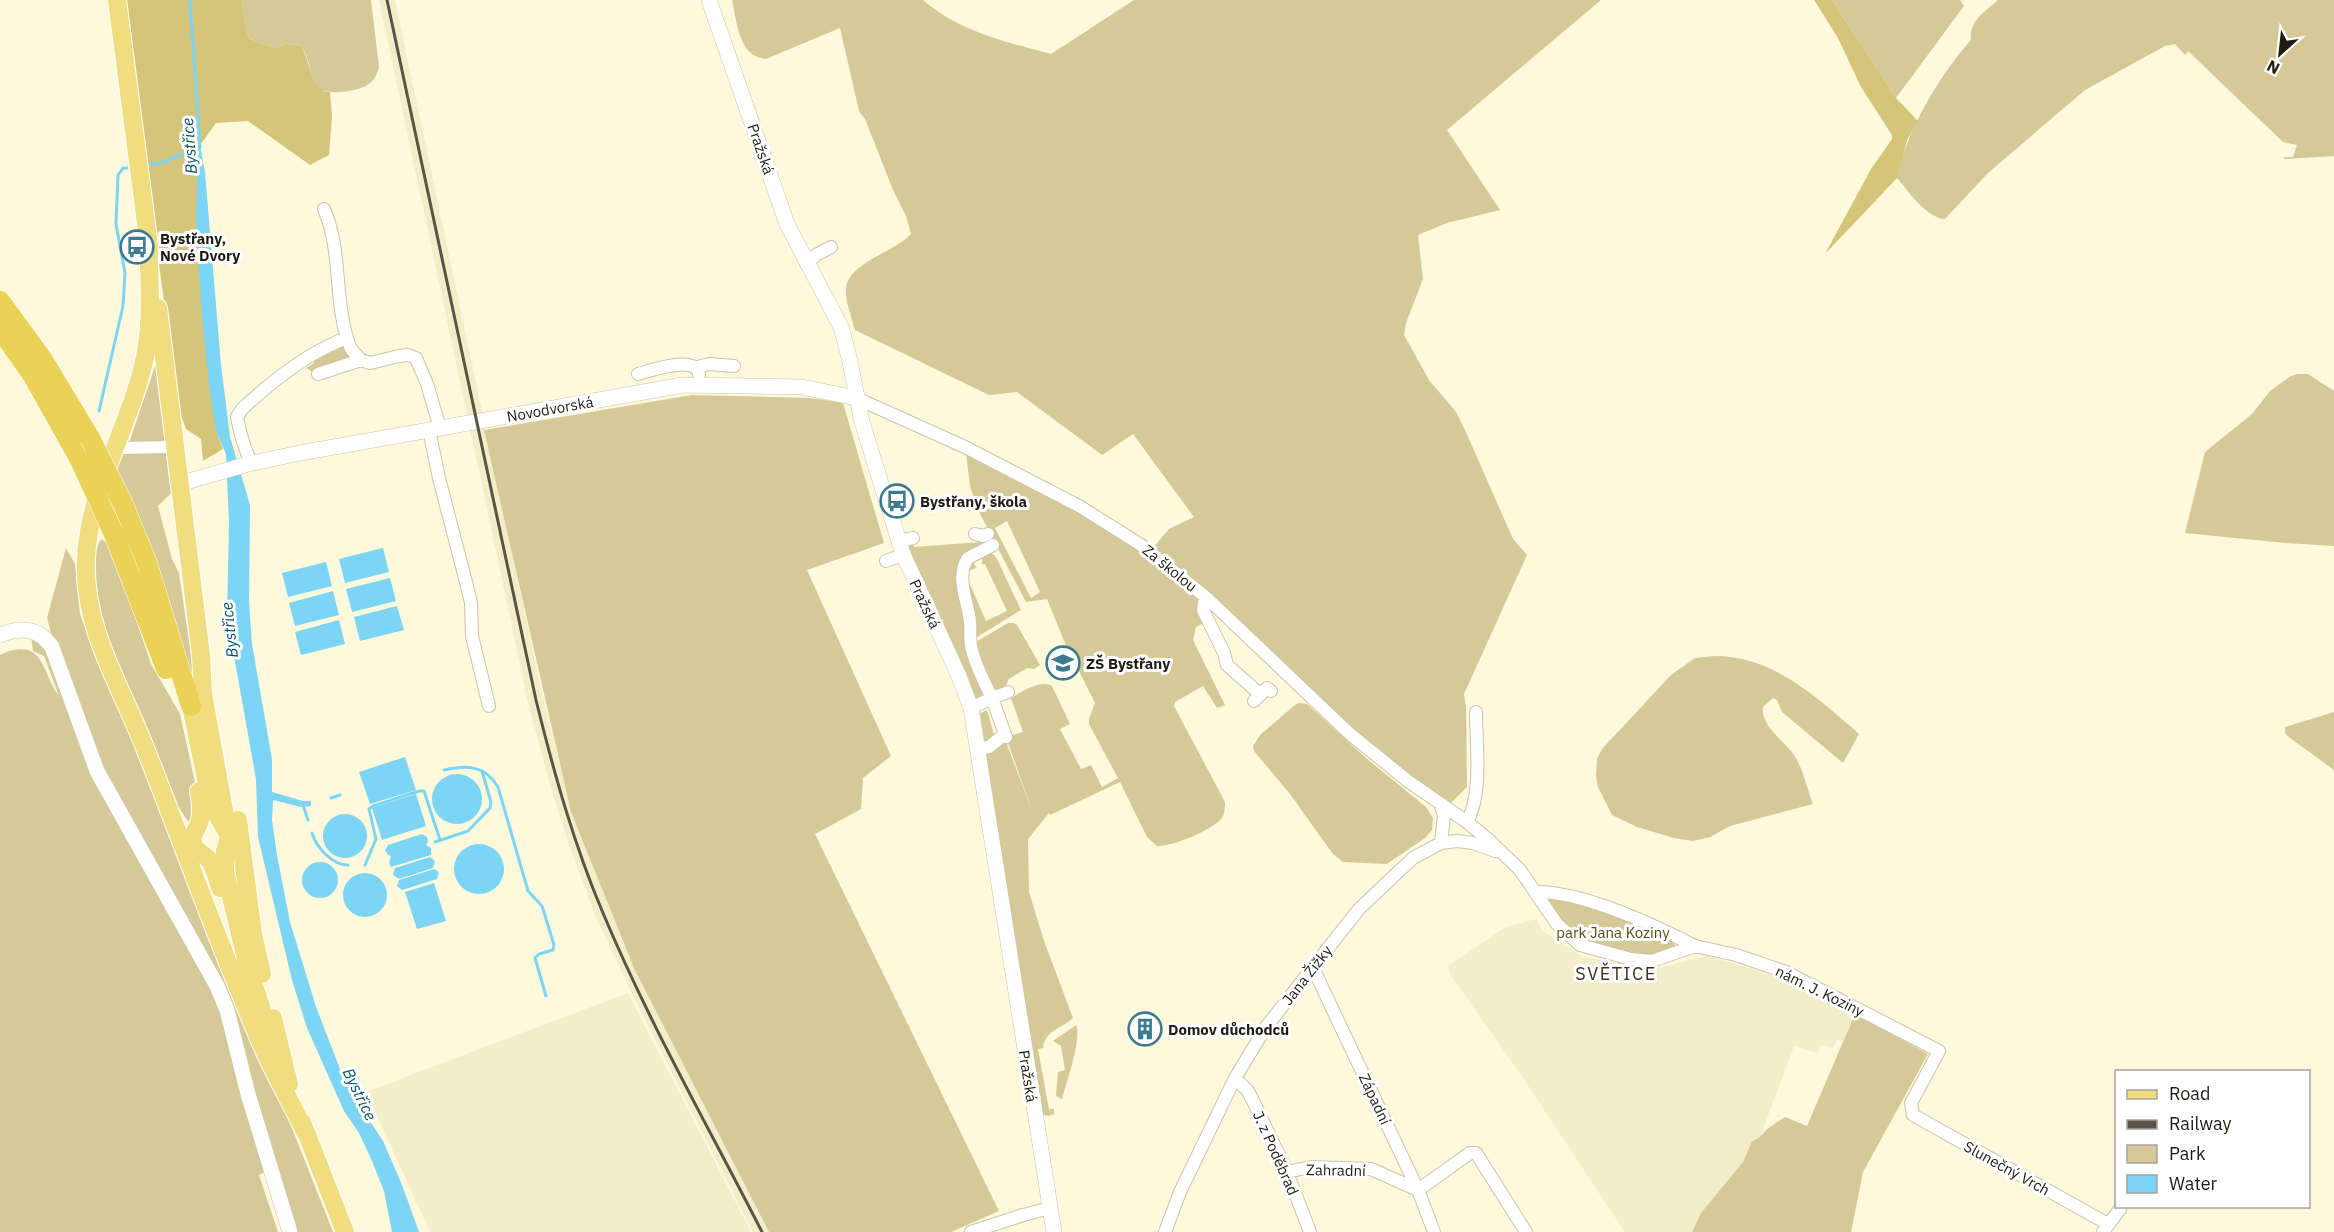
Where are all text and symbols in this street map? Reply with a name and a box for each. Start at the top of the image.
north arrow [2250,24,2310,84]
text: N [2263,56,2283,79]
water label: Bystřice [177,117,201,175]
street label: Pražská [743,121,779,177]
bus stop icon: Bystřany, Nové Dvory [119,229,155,265]
place label: Bystřany, Nové Dvory [160,229,240,265]
street label: Novodvorská [505,392,595,426]
bus stop icon: Bystřany, škola [879,483,915,519]
place label: Bystřany, škola [920,492,1027,511]
street label: Za školou [1139,540,1201,596]
street label: Pražská [905,576,945,632]
water label: Bystřice [216,601,242,659]
school or university icon: ZŠ Bystřany [1045,645,1081,681]
place label: ZŠ Bystřany [1086,654,1170,673]
park label: park Jana Koziny [1556,923,1670,942]
street label: Jana Žižky [1278,941,1337,1009]
street label: nám. J. Koziny [1773,961,1868,1021]
district label: SVĚTICE [1575,962,1657,985]
building icon: Domov důchodců [1127,1011,1163,1047]
place label: Domov důchodců [1168,1020,1289,1039]
street label: Pražská [1015,1049,1041,1103]
water label: Bystřice [339,1064,381,1124]
street label: Západní [1355,1070,1395,1128]
legend [2115,1070,2310,1208]
text: Road [2169,1082,2210,1105]
street label: J. z Poděbrad [1249,1108,1303,1198]
text: Railway [2169,1112,2231,1135]
street label: Slunečný Vrch [1961,1137,2053,1199]
text: Park [2169,1142,2206,1165]
street label: Zahradní [1306,1160,1366,1180]
text: Water [2169,1172,2218,1195]

